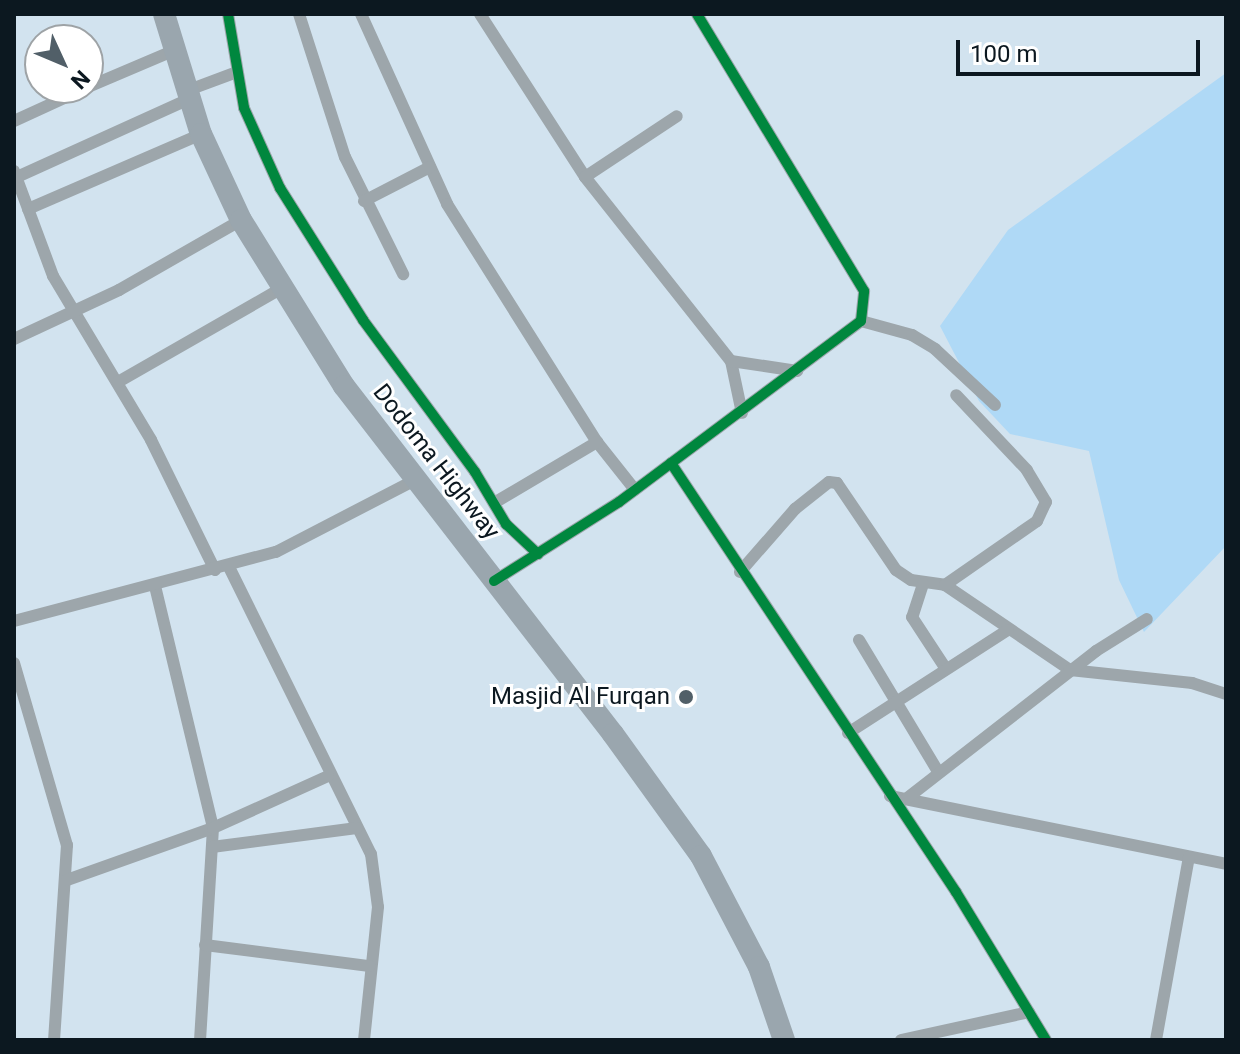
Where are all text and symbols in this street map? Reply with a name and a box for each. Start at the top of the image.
north arrow [24,24,104,104]
scale bar [960,24,1204,74]
text: 100 m [970,40,1037,68]
text: N [66,65,95,94]
street label: Dodoma Highway [367,379,505,545]
place label: Masjid Al Furqan [491,683,670,711]
marker: Masjid Al Furqan [677,688,695,706]

